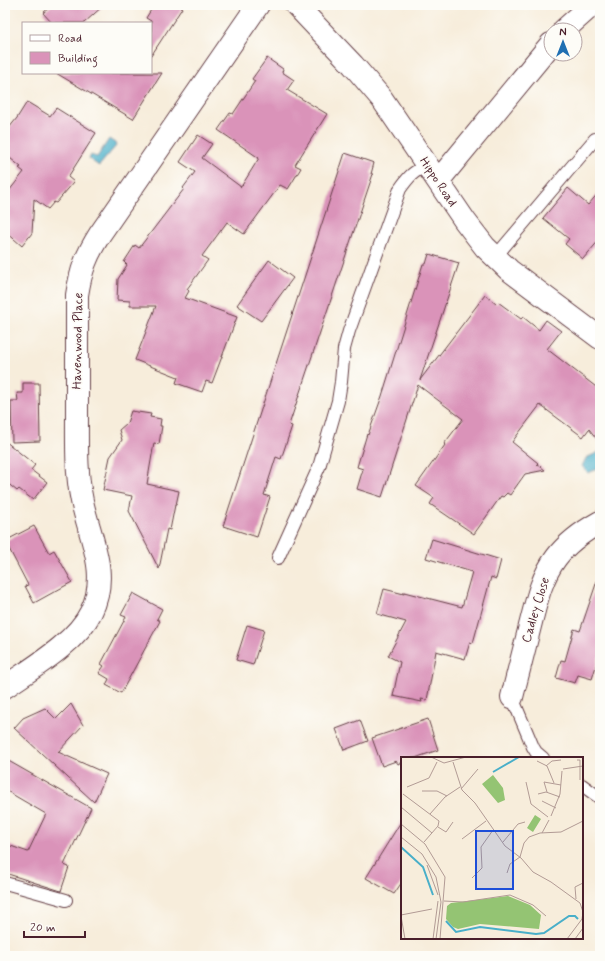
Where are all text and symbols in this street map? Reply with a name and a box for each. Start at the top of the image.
legend [22,22,152,74]
north arrow [543,22,583,62]
text: N [559,26,567,40]
text: Road [58,31,82,47]
text: Building [58,51,98,68]
street label: Hippo Road [415,154,461,210]
street label: Havenwood Place [69,292,87,390]
street label: Cadley Close [518,575,554,645]
inset map [401,757,583,939]
scale bar [24,913,85,939]
text: 20 m [30,920,56,936]

